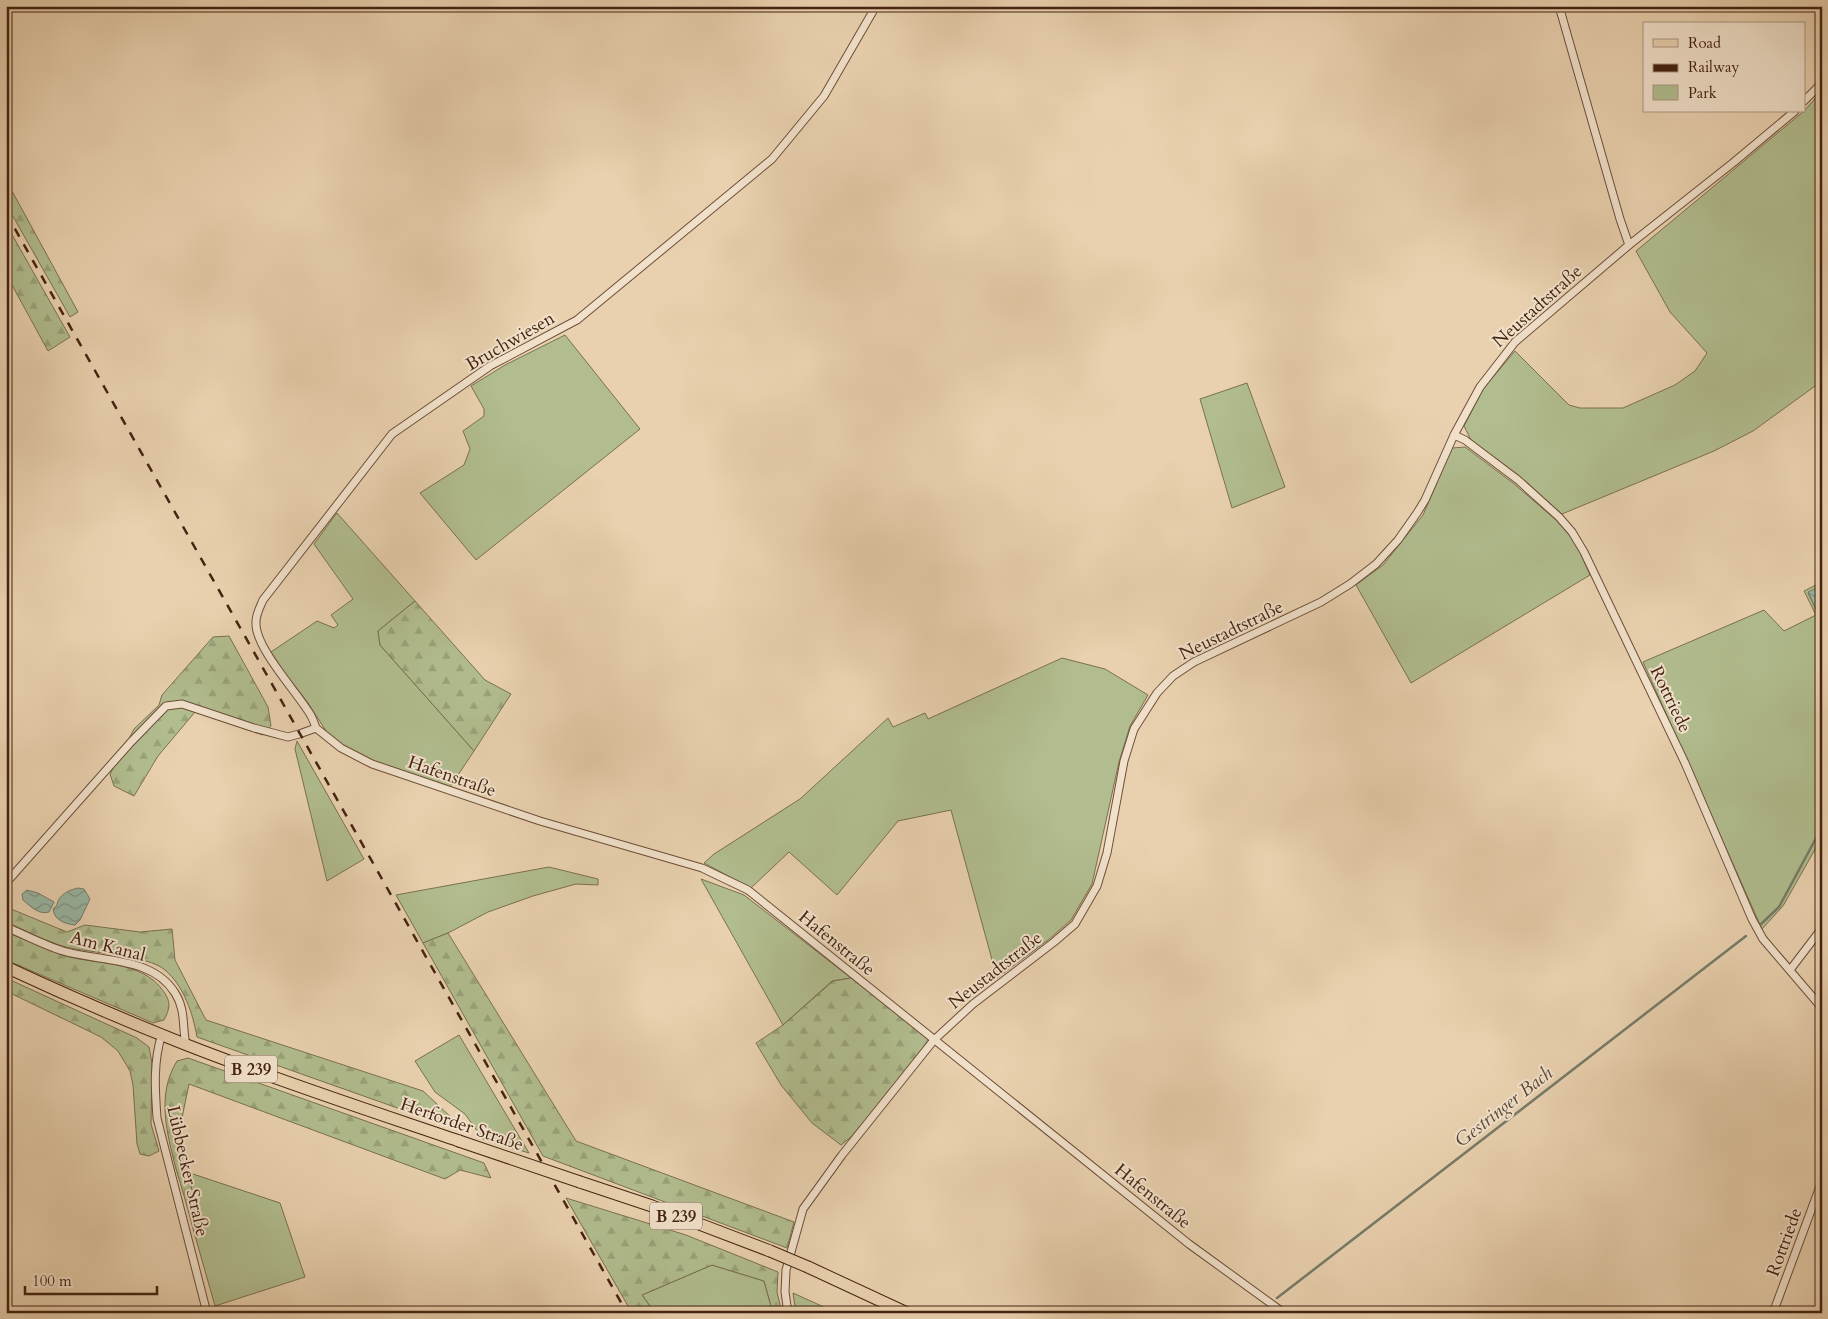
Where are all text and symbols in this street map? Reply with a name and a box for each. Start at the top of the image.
legend [1643,22,1806,112]
text: Road [1688,33,1721,53]
text: Railway [1688,57,1739,77]
text: Park [1688,83,1717,103]
street label: Neustadtstraße [1487,259,1588,354]
street label: Bruchwiesen [461,306,560,377]
street label: Neustadtstraße [1175,594,1288,666]
street label: Rottriede [1644,662,1697,737]
street label: Hafenstraße [404,750,499,803]
street label: Hafenstraße [793,905,880,982]
street label: Am Kanal [68,925,148,968]
street label: Neustadtstraße [943,926,1048,1015]
road number: B 239 [225,1056,277,1082]
water label: Gestringer Bach [1449,1060,1558,1153]
street label: Herforder Straße [397,1092,527,1157]
street label: Lübbecker Straße [160,1103,215,1239]
street label: Hafenstraße [1109,1158,1196,1235]
road number: B 239 [650,1202,702,1230]
street label: Rottriede [1761,1204,1808,1280]
scale bar [25,1264,158,1296]
text: 100 m [32,1271,72,1291]

